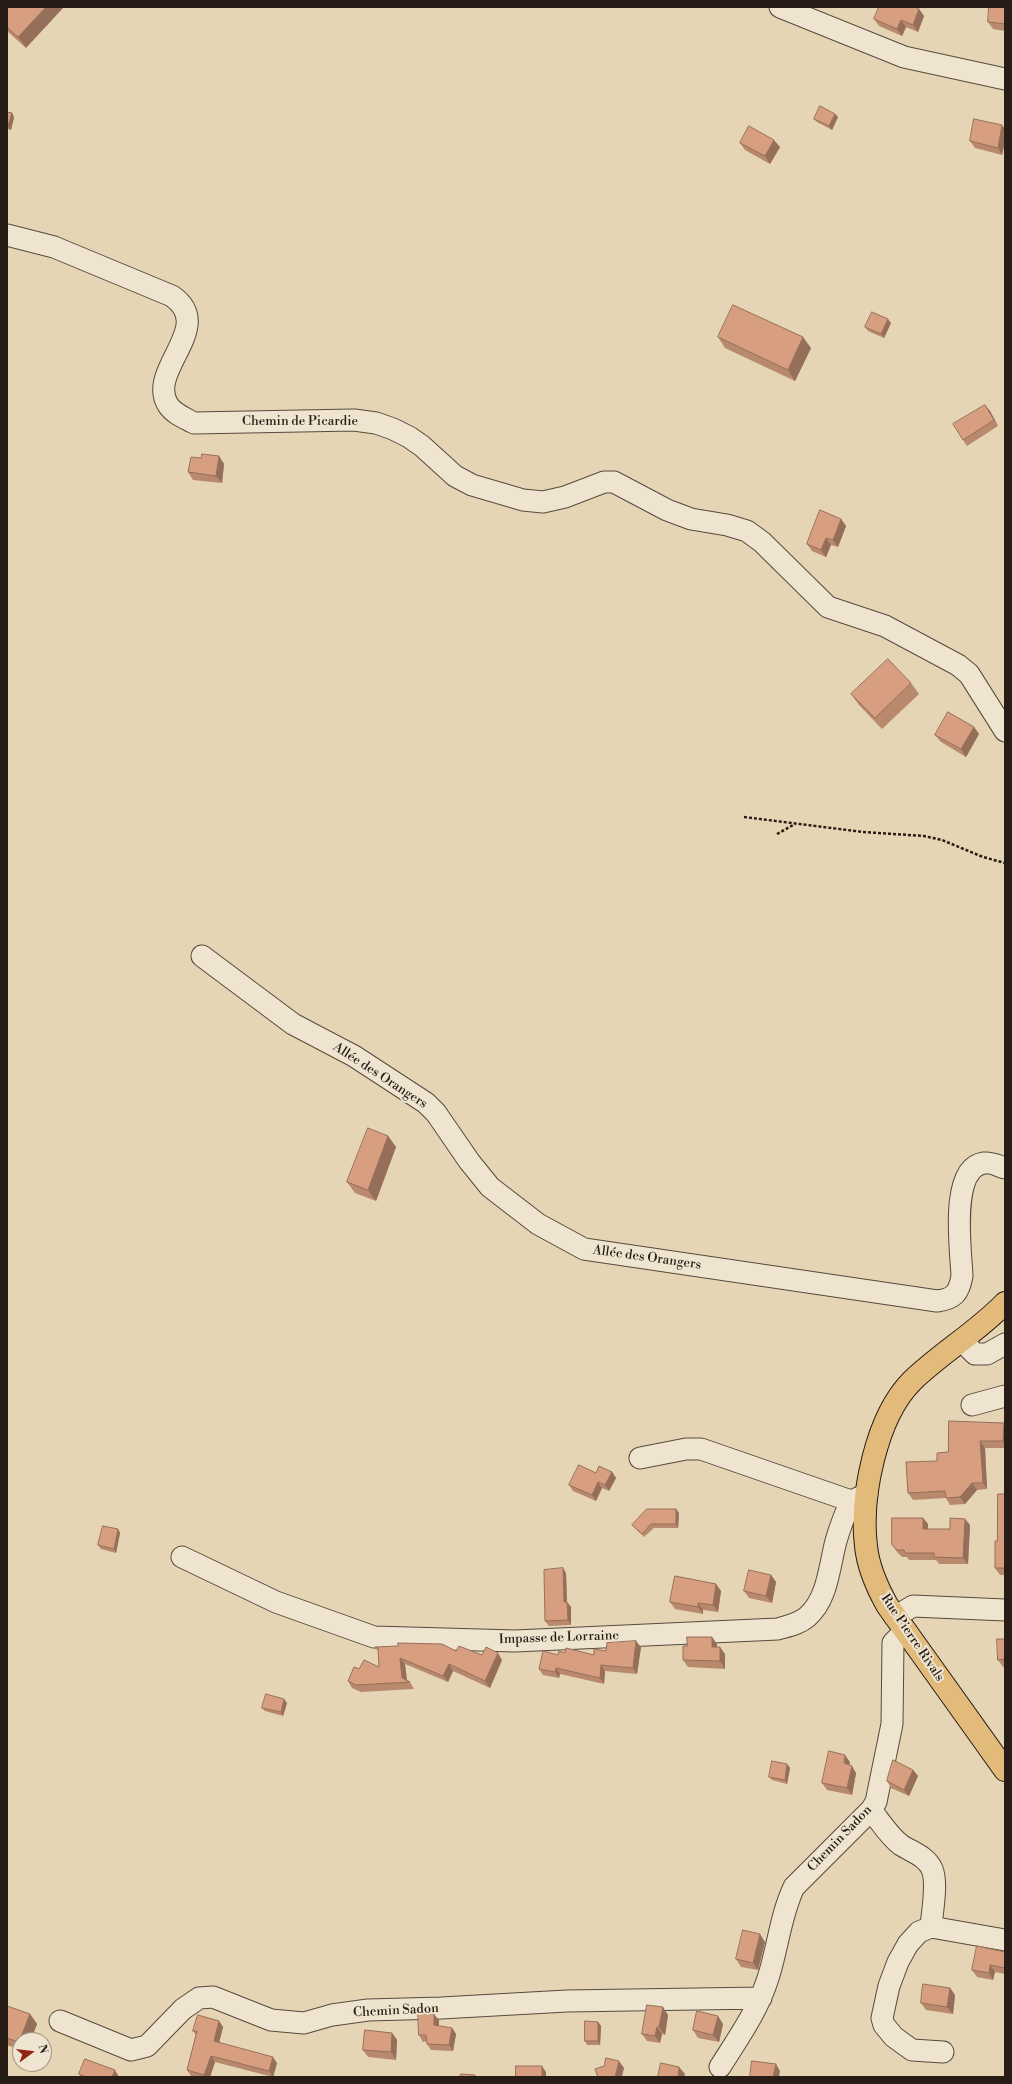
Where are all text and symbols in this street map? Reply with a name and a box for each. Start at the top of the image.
street label: Chemin de Picardie [242,414,358,430]
street label: Allée des Orangers [330,1040,430,1112]
street label: Allée des Orangers [592,1243,702,1273]
street label: Rue Pierre Rivals [877,1591,947,1685]
street label: Impasse de Lorraine [499,1628,619,1648]
street label: Chemin Sadon [805,1803,875,1875]
street label: Chemin Sadon [353,2001,439,2021]
north arrow [12,2032,52,2072]
text: N [35,2043,51,2055]

